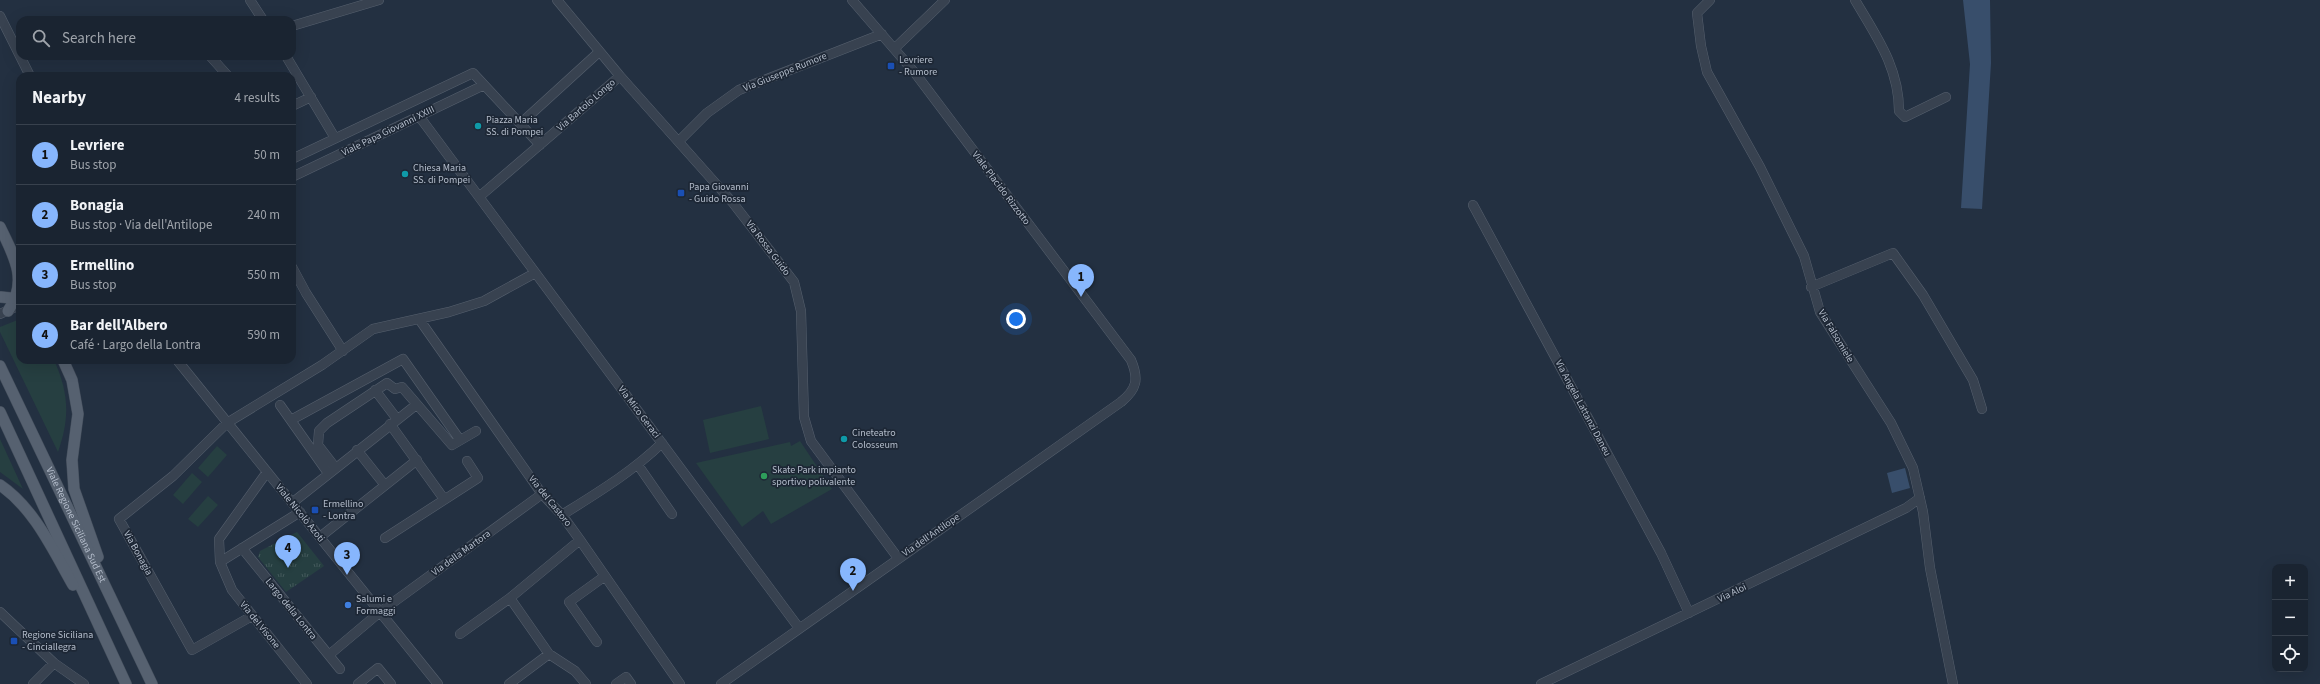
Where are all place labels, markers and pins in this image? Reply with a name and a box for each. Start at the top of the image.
place label: Levriere - Rumore [899,53,937,79]
marker: Levriere - Rumore [886,61,896,71]
place label: Piazza Maria SS. di Pompei [486,113,543,139]
marker: Piazza Maria SS. di Pompei [473,121,483,131]
place label: Chiesa Maria SS. di Pompei [413,161,470,187]
marker: Chiesa Maria SS. di Pompei [400,169,410,179]
place label: Papa Giovanni - Guido Rossa [689,180,749,206]
marker: Papa Giovanni - Guido Rossa [676,188,686,198]
pin: 1 [1068,264,1094,297]
place label: Cineteatro Colosseum [852,426,898,452]
marker: Cineteatro Colosseum [839,434,849,444]
place label: Skate Park impianto sportivo polivalente [772,463,856,489]
marker: Skate Park impianto sportivo polivalente [759,471,769,481]
place label: Ermellino - Lontra [323,497,363,523]
marker: Ermellino - Lontra [310,505,320,515]
pin: 4 [275,535,301,568]
pin: 3 [334,542,360,575]
pin: 2 [840,558,866,591]
place label: Salumi e Formaggi [356,592,396,618]
marker: Salumi e Formaggi [343,600,353,610]
place label: Regione Siciliana - Cinciallegra [22,628,93,654]
marker: Regione Siciliana - Cinciallegra [9,636,19,646]

